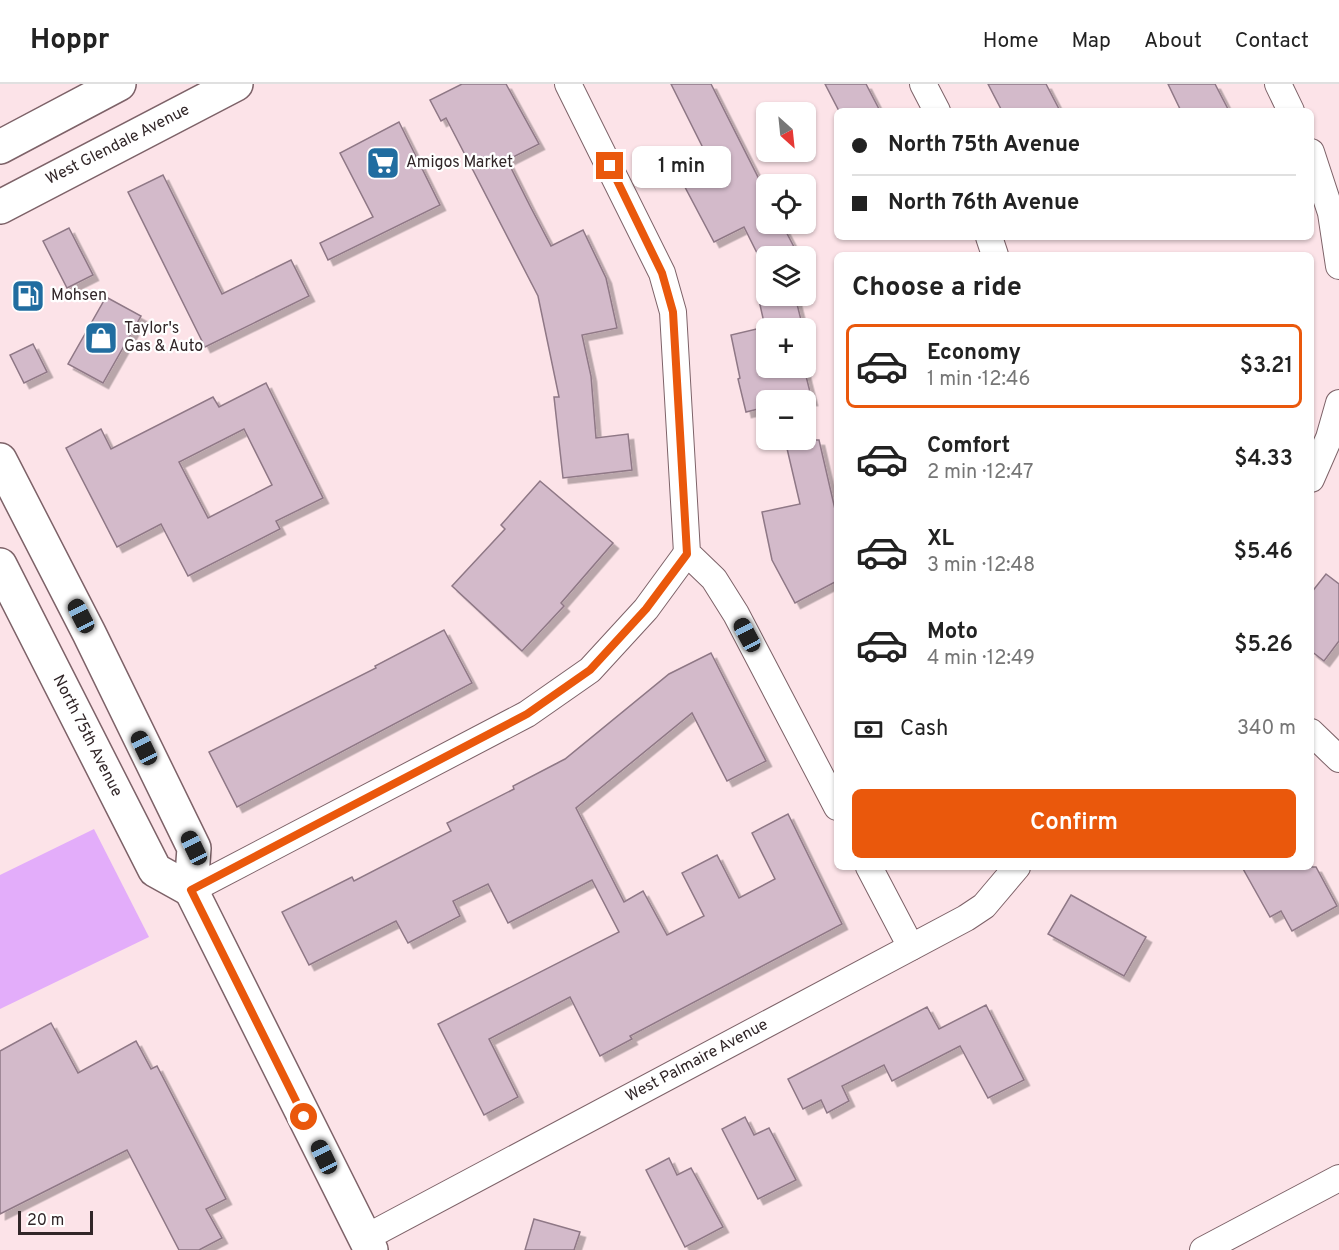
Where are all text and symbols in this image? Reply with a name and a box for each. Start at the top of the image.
text: Hoppr [30,23,109,59]
text: Home [983,28,1039,55]
text: Map [1072,28,1111,55]
text: About [1144,28,1202,55]
text: Contact [1235,28,1309,55]
street label: West Glendale Avenue [43,100,193,190]
north arrow [756,102,816,162]
map controls [756,102,816,450]
text: North 75th Avenue [888,132,1080,159]
supermarket icon: Amigos Market [365,145,401,181]
callout: 1 min [631,145,730,187]
route end [596,152,623,179]
place label: Amigos Market [406,153,513,173]
text: 1 min [658,154,705,180]
button: locate [756,174,816,234]
text: North 76th Avenue [888,190,1079,217]
button: layers [756,246,816,306]
text: Choose a ride [852,271,1022,305]
fuel station icon: Mohsen [10,278,46,314]
place label: Mohsen [51,286,107,306]
button: + [756,318,816,378]
place label: Taylor's Gas & Auto [124,319,203,357]
shop icon: Taylor's Gas & Auto [83,320,119,356]
icon: car [855,339,909,393]
text: Economy [927,340,1021,367]
text: $3.21 [1240,353,1293,380]
text: 1 min · 12:46 [927,367,1030,393]
button: − [756,390,816,450]
icon: car [855,432,909,486]
text: Comfort [927,433,1010,460]
text: $4.33 [1234,446,1293,473]
text: 2 min · 12:47 [927,460,1033,486]
icon: car [855,525,909,579]
text: XL [927,526,954,553]
text: $5.46 [1234,539,1293,566]
text: 3 min · 12:48 [927,553,1035,579]
car [65,596,97,636]
car [731,615,763,655]
icon: car [855,618,909,672]
text: Moto [927,619,978,646]
text: $5.26 [1234,632,1293,659]
text: 4 min · 12:49 [927,646,1035,672]
street label: North 75th Avenue [48,672,126,800]
icon: cash [852,713,885,746]
text: Cash [900,716,949,743]
text: 340 m [1237,716,1296,742]
car [128,728,160,768]
button: Confirm [852,789,1296,858]
car [178,828,210,868]
street label: West Palmaire Avenue [622,1015,772,1107]
route start [290,1103,317,1130]
car [308,1137,340,1177]
scale bar [18,1208,93,1236]
text: 20 m [27,1211,64,1231]

